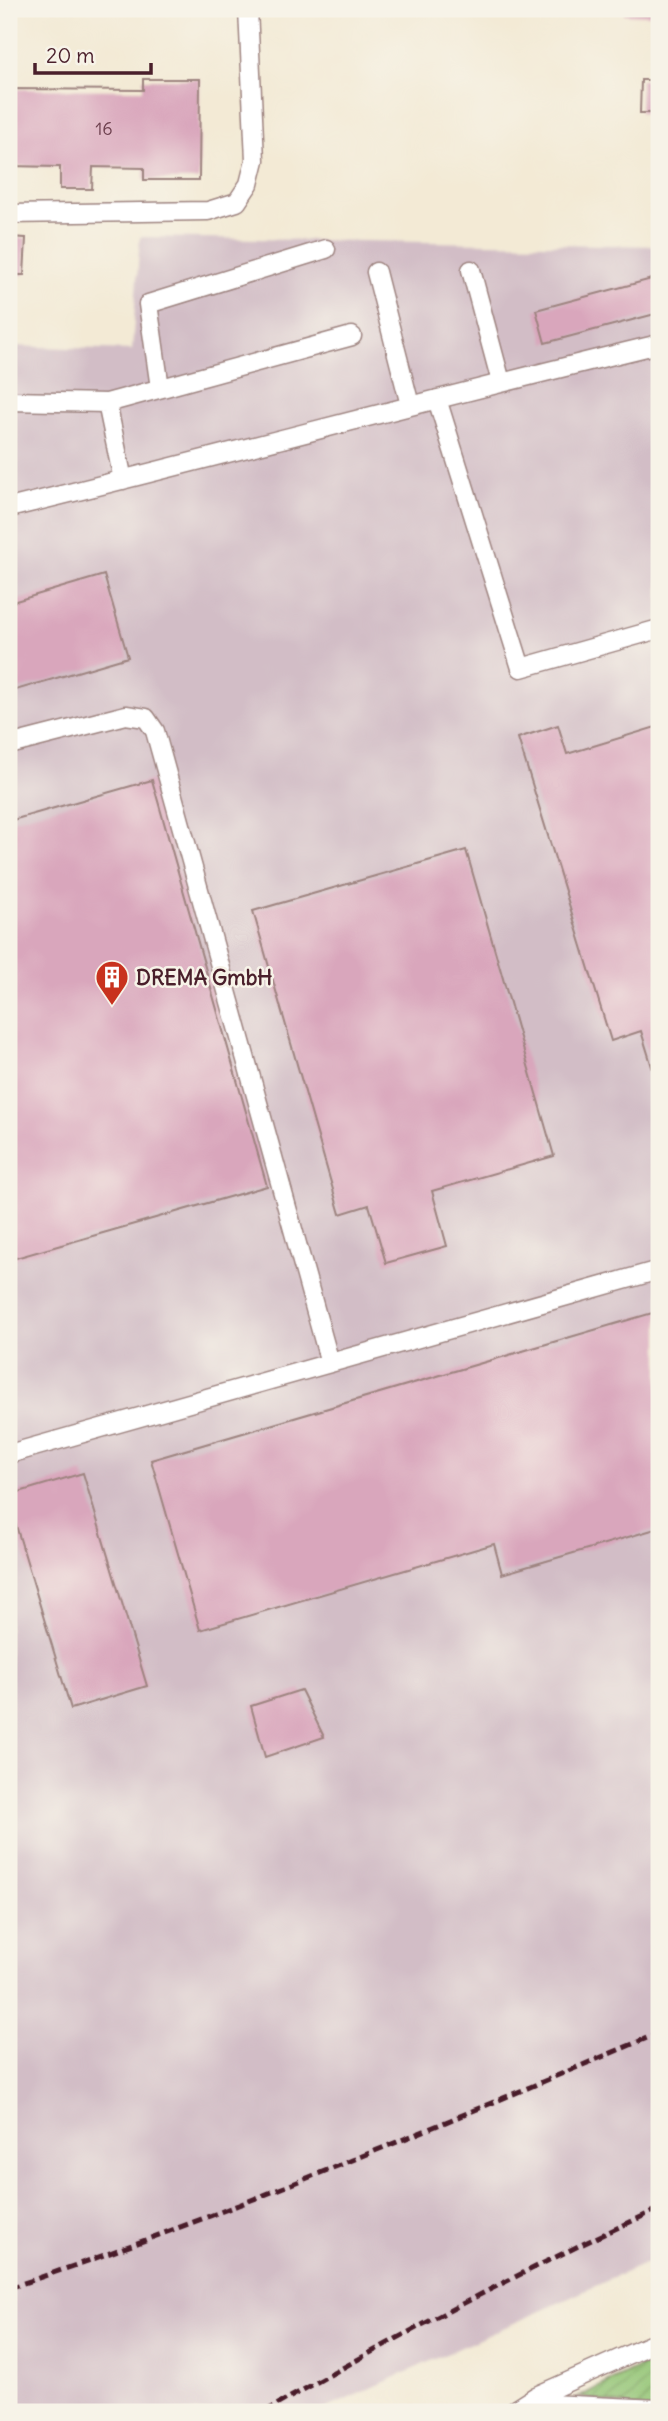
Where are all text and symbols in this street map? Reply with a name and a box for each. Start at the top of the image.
scale bar [35,32,150,76]
text: 20 m [46,42,95,69]
house number: 16 [95,117,113,140]
building icon: DREMA GmbH [93,958,131,1007]
place label: DREMA GmbH [136,964,272,991]

